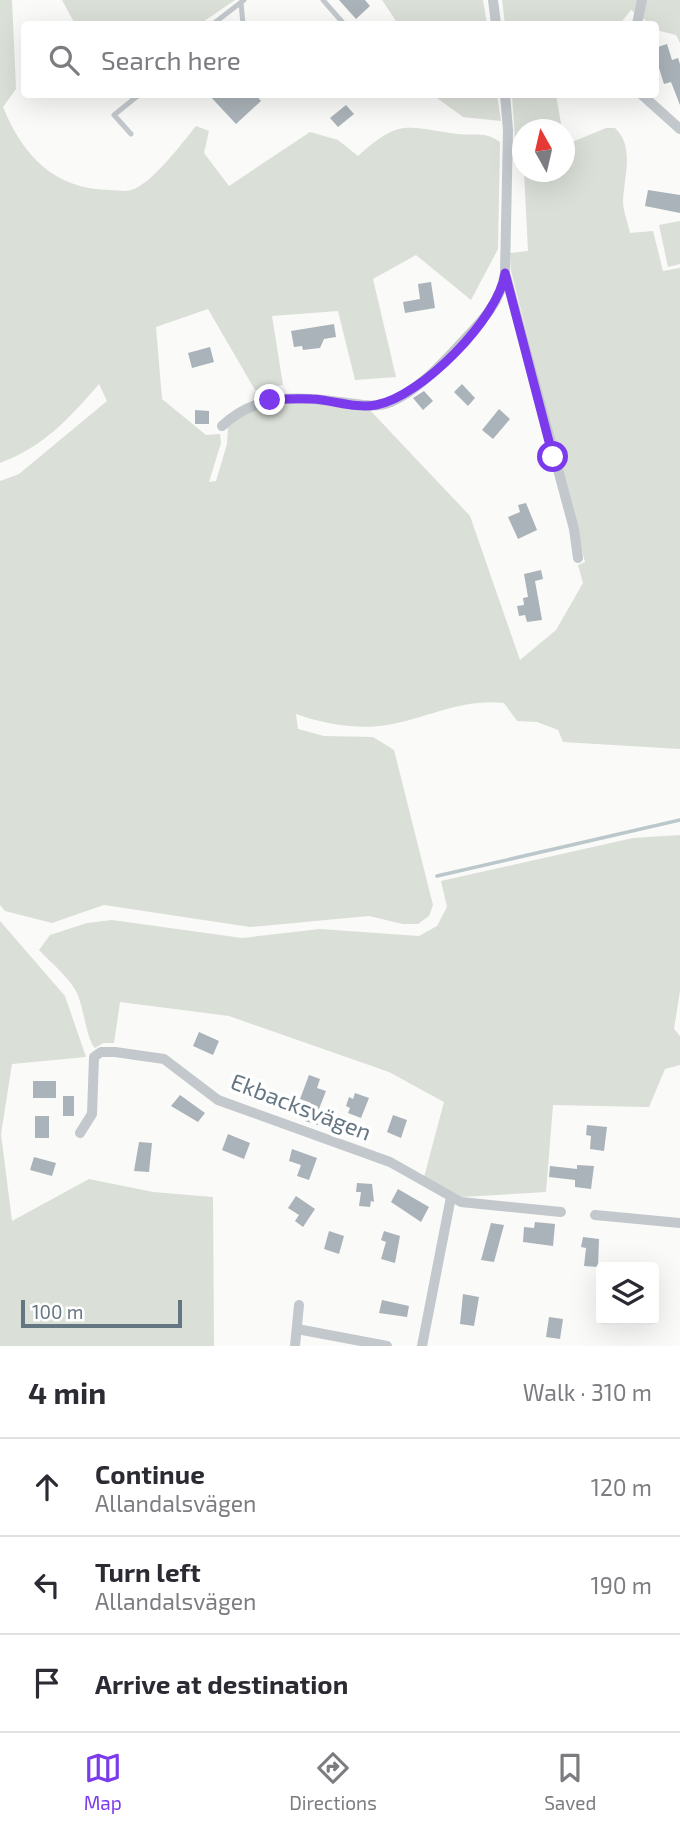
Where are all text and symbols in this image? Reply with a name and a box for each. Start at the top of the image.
search box [21,21,659,98]
icon: search [45,41,83,79]
text: Search here [101,44,241,75]
north arrow [512,119,575,182]
route end [254,384,285,415]
route start [537,441,568,472]
street label: Ekbacksvägen [227,1066,375,1146]
map controls [596,1262,659,1325]
button: layers [596,1262,659,1325]
scale bar [21,1297,182,1329]
text: 100 m [32,1300,83,1323]
text: 4 min [28,1374,106,1410]
text: Walk · 310 m [523,1378,652,1406]
text: Continue [95,1458,205,1489]
icon: ahead [28,1468,66,1506]
text: 120 m [591,1473,652,1501]
text: Allandalsvägen [95,1489,256,1517]
text: Turn left [95,1556,201,1587]
icon: left [28,1566,66,1604]
text: 190 m [591,1571,652,1599]
text: Allandalsvägen [95,1587,256,1615]
icon: arrive [28,1664,66,1702]
text: Arrive at destination [95,1668,348,1699]
tab: Map [84,1749,122,1814]
tab: Directions [289,1749,377,1814]
tab: Saved [544,1749,596,1814]

